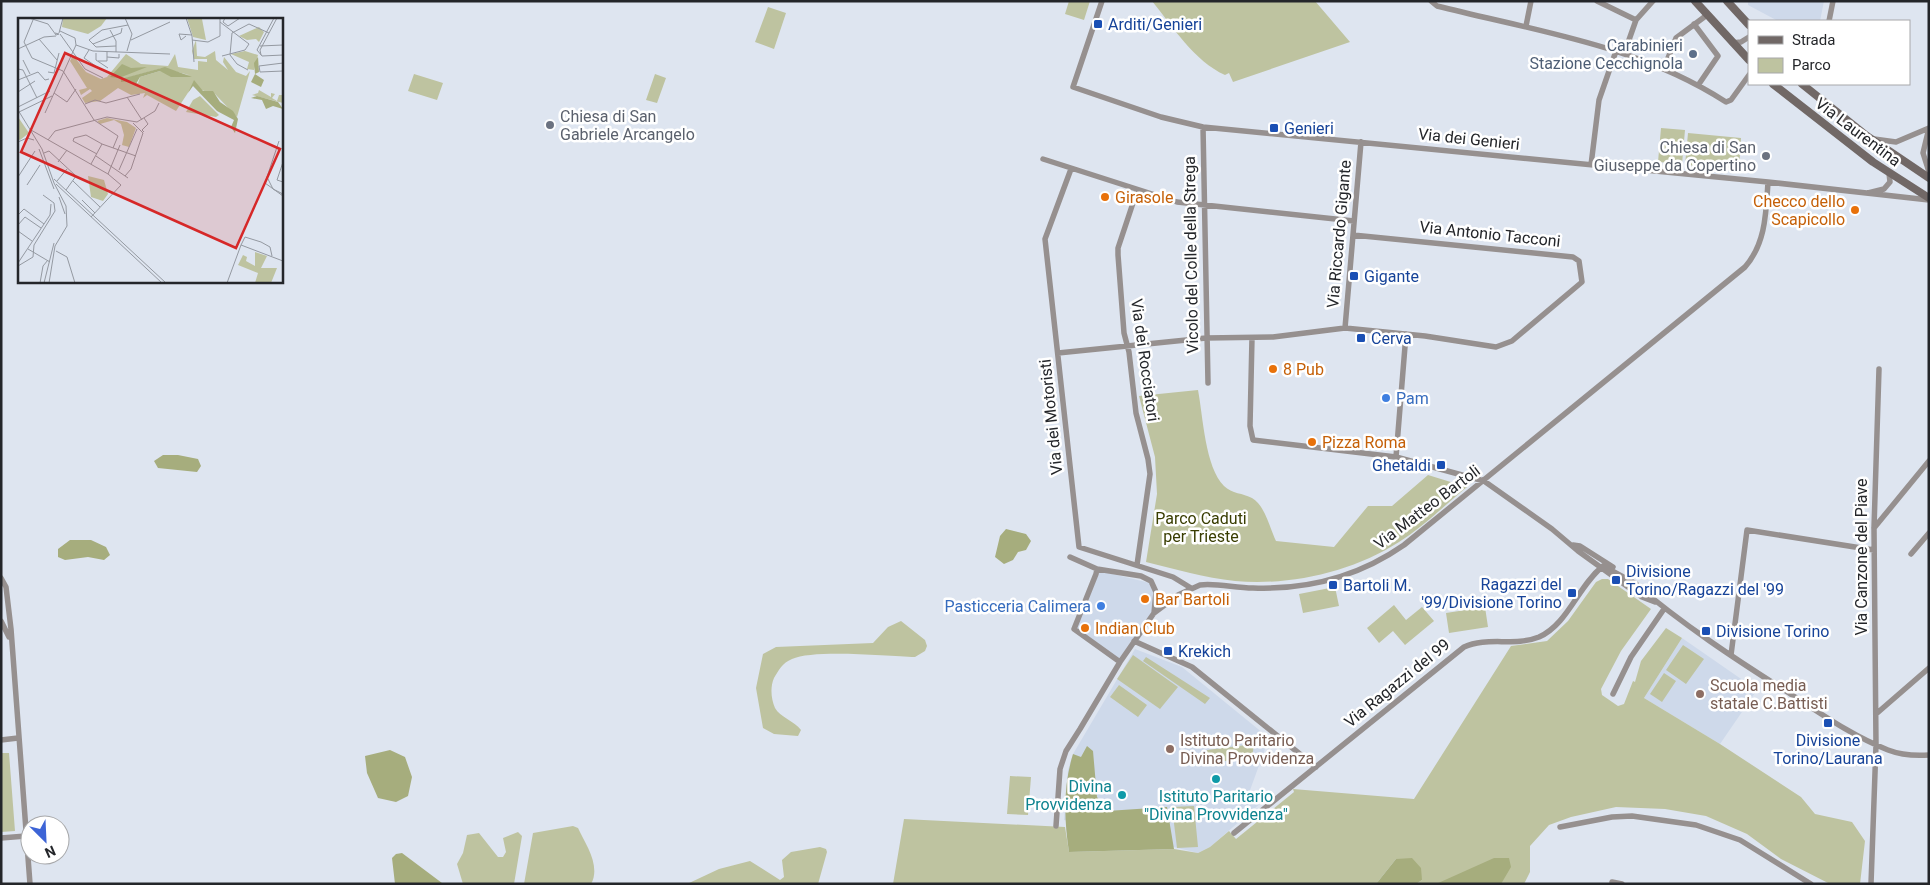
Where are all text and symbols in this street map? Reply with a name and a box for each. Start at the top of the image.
place label: Arditi/Genieri [1108,15,1202,34]
inset map [18,18,282,282]
marker: Arditi/Genieri [1092,18,1104,30]
legend [1748,20,1910,85]
text: Strada [1792,31,1835,49]
place label: Carabinieri Stazione Cecchignola [1529,36,1683,73]
marker: Carabinieri Stazione Cecchignola [1687,48,1699,60]
text: Parco [1792,56,1831,74]
street label: Via Laurentina [1811,94,1905,170]
place label: Chiesa di San Gabriele Arcangelo [560,107,695,144]
marker: Chiesa di San Gabriele Arcangelo [544,119,556,131]
place label: Genieri [1284,119,1334,138]
marker: Genieri [1268,122,1280,134]
street label: Via dei Genieri [1417,124,1521,154]
place label: Chiesa di San Giuseppe da Copertino [1594,138,1756,175]
marker: Chiesa di San Giuseppe da Copertino [1760,150,1772,162]
street label: Vicolo del Colle della Strega [1180,156,1202,354]
street label: Via Riccardo Gigante [1323,159,1355,309]
place label: Girasole [1115,188,1173,207]
marker: Girasole [1099,191,1111,203]
place label: Checco dello Scapicollo [1753,192,1845,229]
marker: Checco dello Scapicollo [1849,204,1861,216]
street label: Via Antonio Tacconi [1419,217,1561,251]
place label: Gigante [1364,267,1419,286]
marker: Gigante [1348,270,1360,282]
street label: Via dei Rocciatori [1127,297,1163,423]
place label: Cerva [1371,329,1412,348]
marker: Cerva [1355,332,1367,344]
street label: Via dei Motoristi [1035,358,1067,476]
place label: 8 Pub [1283,360,1324,379]
marker: 8 Pub [1267,363,1279,375]
place label: Pam [1396,389,1429,408]
marker: Pam [1380,392,1392,404]
place label: Pizza Roma [1322,433,1406,452]
marker: Pizza Roma [1306,436,1318,448]
place label: Ghetaldi [1372,456,1431,475]
marker: Ghetaldi [1435,459,1447,471]
street label: Via Matteo Bartoli [1370,461,1484,553]
street label: Via Canzone del Piave [1852,479,1871,636]
park label: Parco Caduti per Trieste [1155,509,1247,546]
place label: Divisione Torino/Ragazzi del '99 [1626,562,1784,599]
marker: Divisione Torino/Ragazzi del '99 [1610,574,1622,586]
place label: Ragazzi del '99/Divisione Torino [1421,575,1562,612]
place label: Bartoli M. [1343,576,1412,595]
marker: Bartoli M. [1327,579,1339,591]
marker: Ragazzi del '99/Divisione Torino [1566,587,1578,599]
place label: Bar Bartoli [1155,590,1230,609]
marker: Bar Bartoli [1139,593,1151,605]
place label: Pasticceria Calimera [944,597,1091,616]
marker: Pasticceria Calimera [1095,600,1107,612]
place label: Indian Club [1095,619,1175,638]
marker: Indian Club [1079,622,1091,634]
place label: Divisione Torino [1716,622,1829,641]
marker: Divisione Torino [1700,625,1712,637]
street label: Via Ragazzi del 99 [1340,635,1454,731]
place label: Krekich [1178,642,1231,661]
marker: Krekich [1162,645,1174,657]
place label: Scuola media statale C.Battisti [1710,676,1828,713]
marker: Scuola media statale C.Battisti [1694,688,1706,700]
marker: Divisione Torino/Laurana [1822,717,1834,729]
place label: Istituto Paritario Divina Provvidenza [1180,731,1314,768]
place label: Divisione Torino/Laurana [1773,731,1883,768]
marker: Istituto Paritario Divina Provvidenza [1164,743,1176,755]
marker: Istituto Paritario "Divina Provvidenza" [1210,773,1222,785]
place label: Divina Provvidenza [1025,777,1112,814]
place label: Istituto Paritario "Divina Provvidenza" [1144,787,1288,824]
marker: Divina Provvidenza [1116,789,1128,801]
north arrow [20,815,70,865]
text: N [43,843,58,861]

